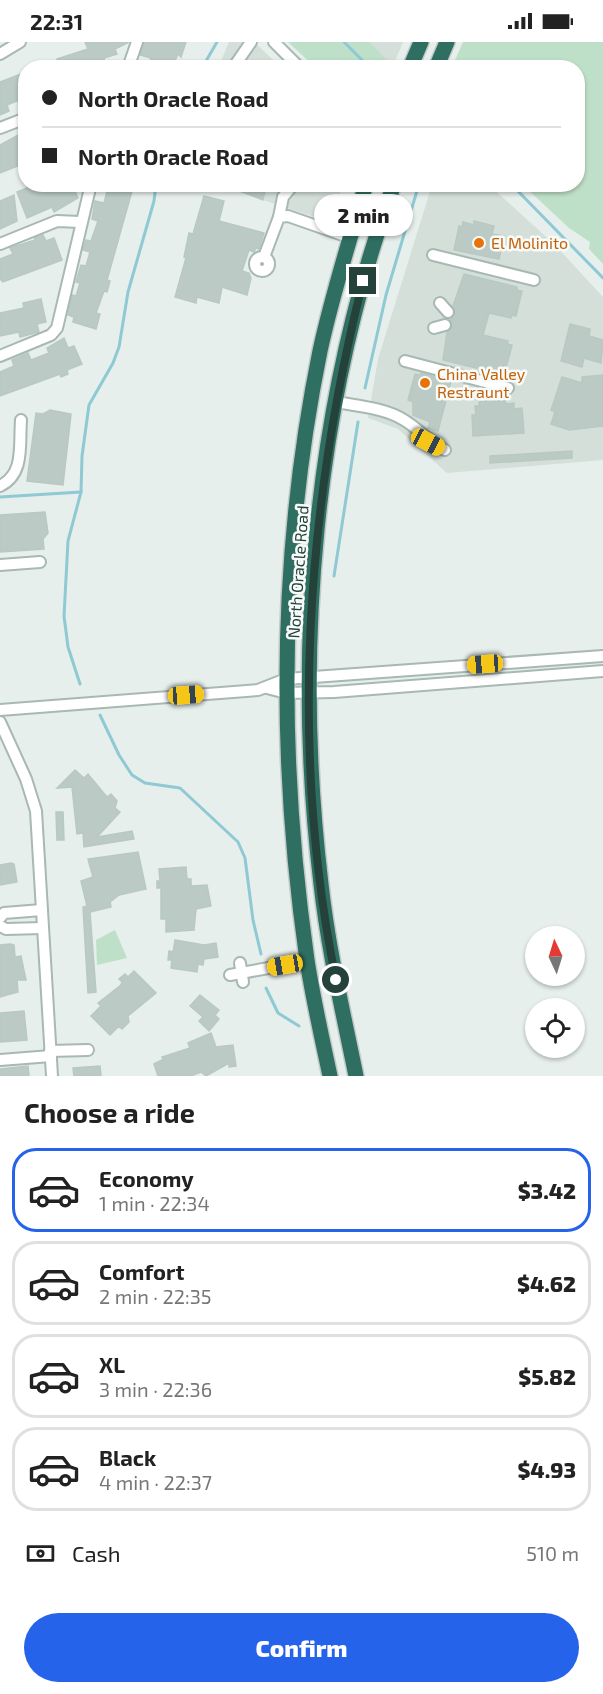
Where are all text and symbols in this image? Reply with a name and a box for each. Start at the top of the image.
text: 22:31 [30,8,83,34]
text: North Oracle Road [78,85,269,111]
text: North Oracle Road [78,143,269,169]
callout: 2 min [314,194,412,236]
text: 2 min [338,203,389,227]
place label: El Molinito [491,233,568,252]
marker: El Molinito [472,236,486,250]
route end [349,267,376,294]
place label: China Valley Restraunt [437,364,526,401]
marker: China Valley Restraunt [418,376,432,390]
car [408,426,448,458]
street label: North Oracle Road [283,505,312,639]
car [466,654,504,674]
car [167,685,205,705]
north arrow [525,926,585,986]
map controls [525,926,585,1058]
car [266,953,304,977]
route start [322,966,349,993]
button: locate [525,998,585,1058]
text: Choose a ride [24,1096,195,1128]
icon: car [27,1163,81,1217]
text: Economy [99,1165,194,1191]
text: $3.42 [518,1177,576,1203]
text: 1 min · 22:34 [99,1191,210,1215]
icon: car [27,1256,81,1310]
text: Comfort [99,1258,184,1284]
text: $4.62 [517,1270,576,1296]
text: 2 min · 22:35 [99,1284,211,1308]
icon: car [27,1349,81,1403]
text: XL [99,1351,125,1377]
text: $5.82 [518,1363,576,1389]
text: 3 min · 22:36 [99,1377,212,1401]
icon: car [27,1442,81,1496]
text: Black [99,1444,156,1470]
text: $4.93 [517,1456,576,1482]
text: 4 min · 22:37 [99,1470,212,1494]
icon: cash [24,1537,57,1570]
text: Cash [72,1540,121,1566]
text: 510 m [526,1541,579,1565]
button: Confirm [24,1613,579,1682]

